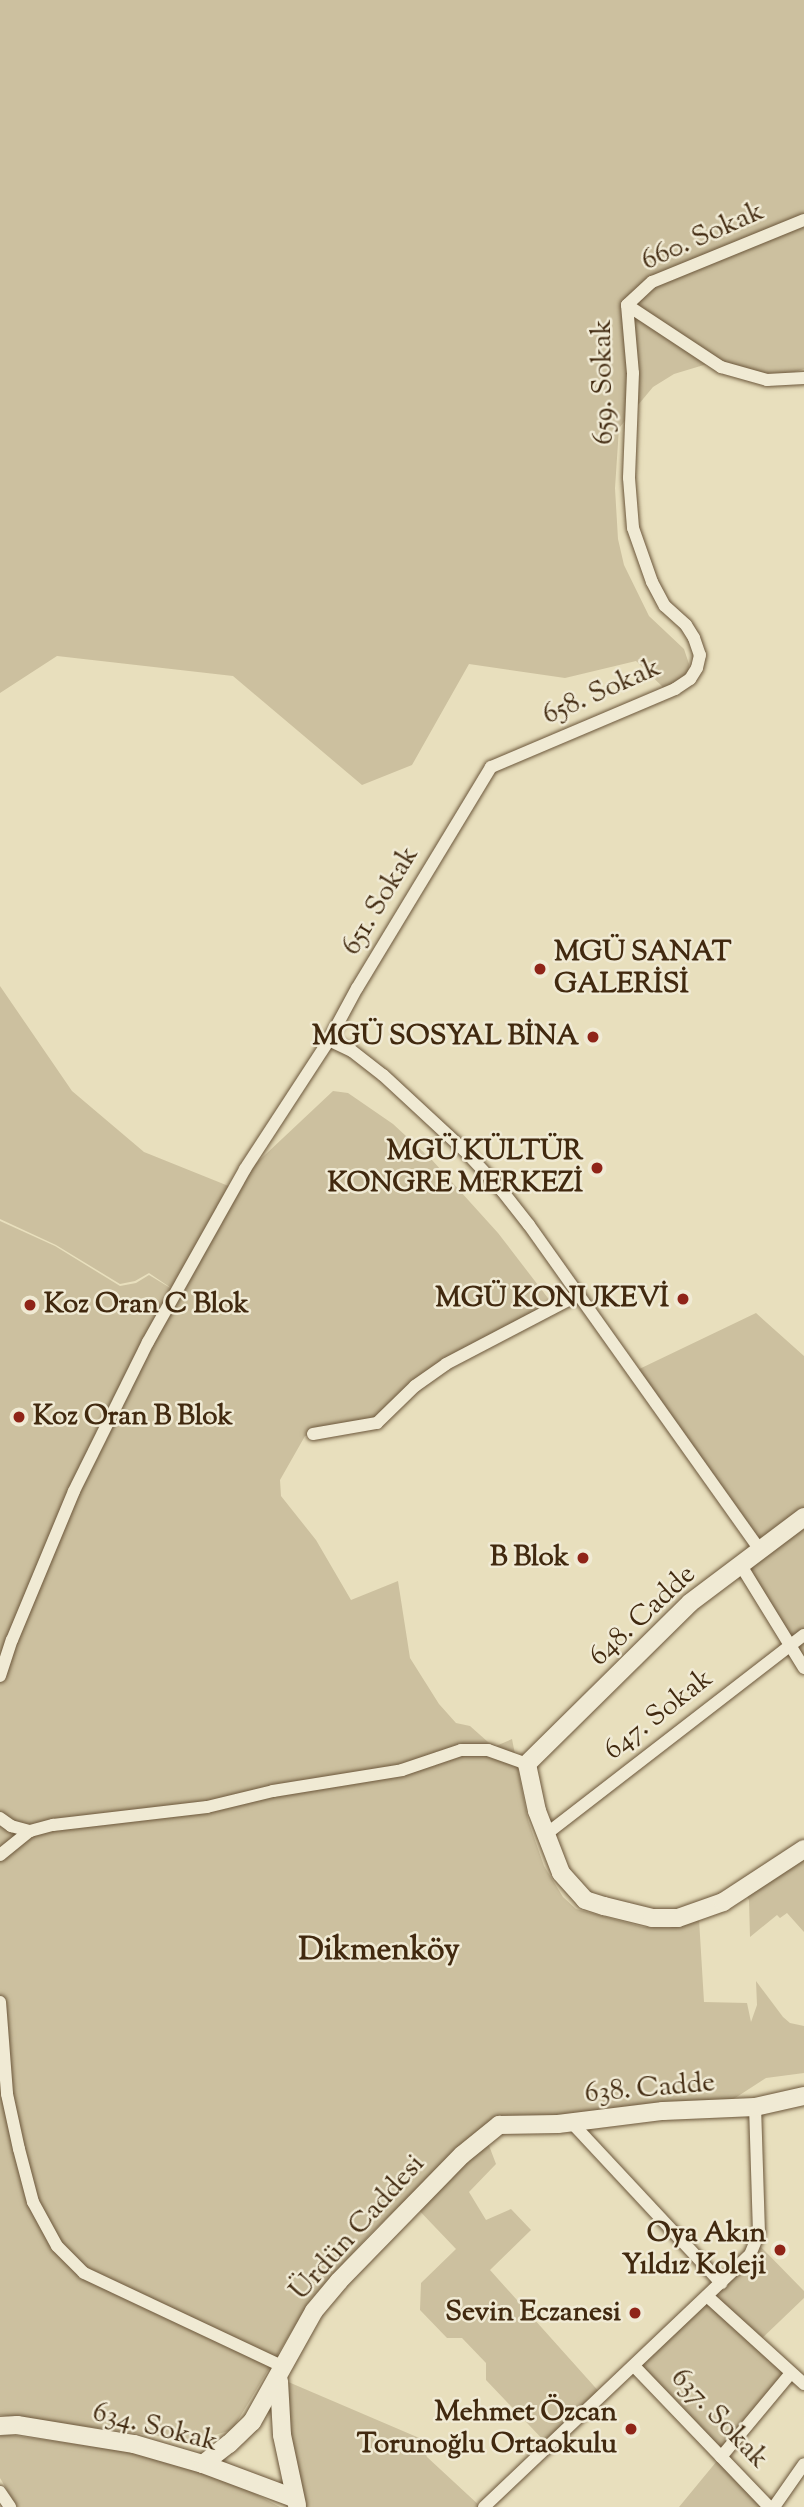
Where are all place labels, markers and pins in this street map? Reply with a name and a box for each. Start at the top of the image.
place label: MGÜ SANAT GALERİSİ [554,936,732,1002]
marker: MGÜ SANAT GALERİSİ [532,961,548,977]
place label: MGÜ SOSYAL BİNA [312,1020,579,1054]
marker: MGÜ SOSYAL BİNA [585,1029,601,1045]
place label: MGÜ KÜLTÜR KONGRE MERKEZİ [327,1135,583,1201]
marker: MGÜ KÜLTÜR KONGRE MERKEZİ [589,1160,605,1176]
place label: MGÜ KONUKEVİ [435,1282,669,1316]
place label: Koz Oran C Blok [44,1288,249,1322]
marker: MGÜ KONUKEVİ [675,1291,691,1307]
marker: Koz Oran C Blok [22,1297,38,1313]
place label: Koz Oran B Blok [33,1400,233,1434]
marker: Koz Oran B Blok [11,1409,27,1425]
place label: B Blok [490,1541,569,1575]
marker: B Blok [575,1550,591,1566]
place label: Oya Akın Yıldız Koleji [622,2217,766,2283]
marker: Oya Akın Yıldız Koleji [772,2242,788,2258]
place label: Sevin Eczanesi [445,2296,621,2330]
marker: Sevin Eczanesi [627,2305,643,2321]
place label: Mehmet Özcan Torunoğlu Ortaokulu [357,2396,617,2462]
marker: Mehmet Özcan Torunoğlu Ortaokulu [623,2421,639,2437]

